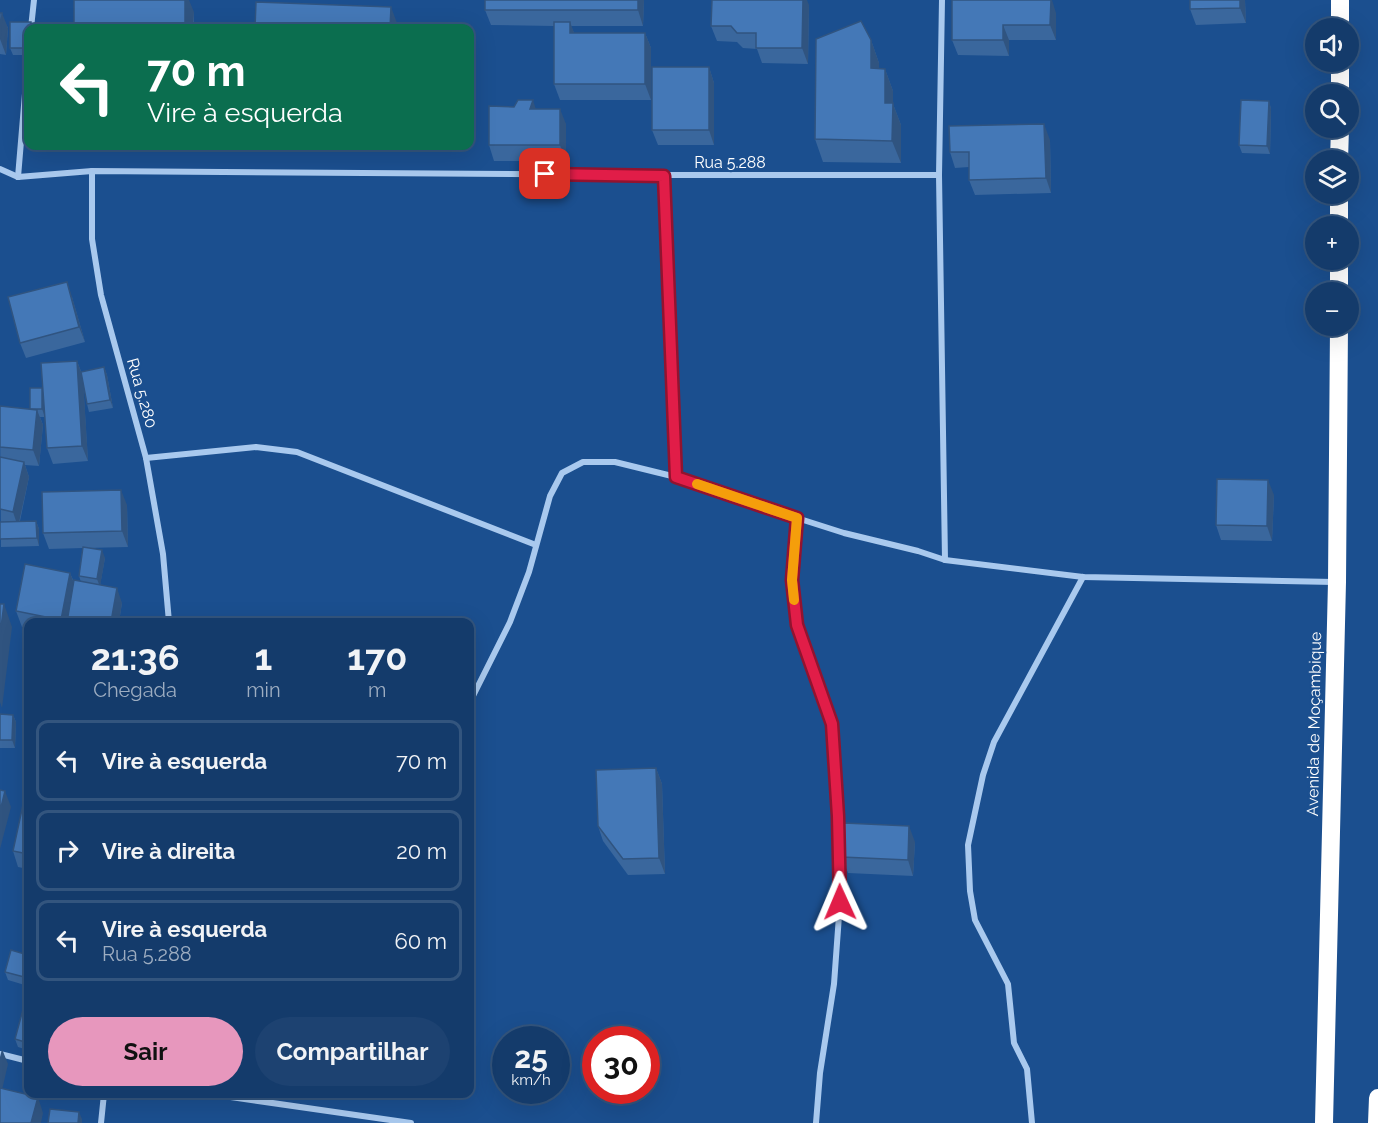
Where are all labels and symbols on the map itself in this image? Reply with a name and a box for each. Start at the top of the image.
pin [519,148,570,199]
street label: Rua 5.288 [694,153,766,172]
street label: Rua 5.280 [123,356,161,430]
street label: Avenida de Moçambique [1303,632,1325,816]
position arrow [808,870,872,934]
speed limit sign: 30 [582,1026,660,1104]

